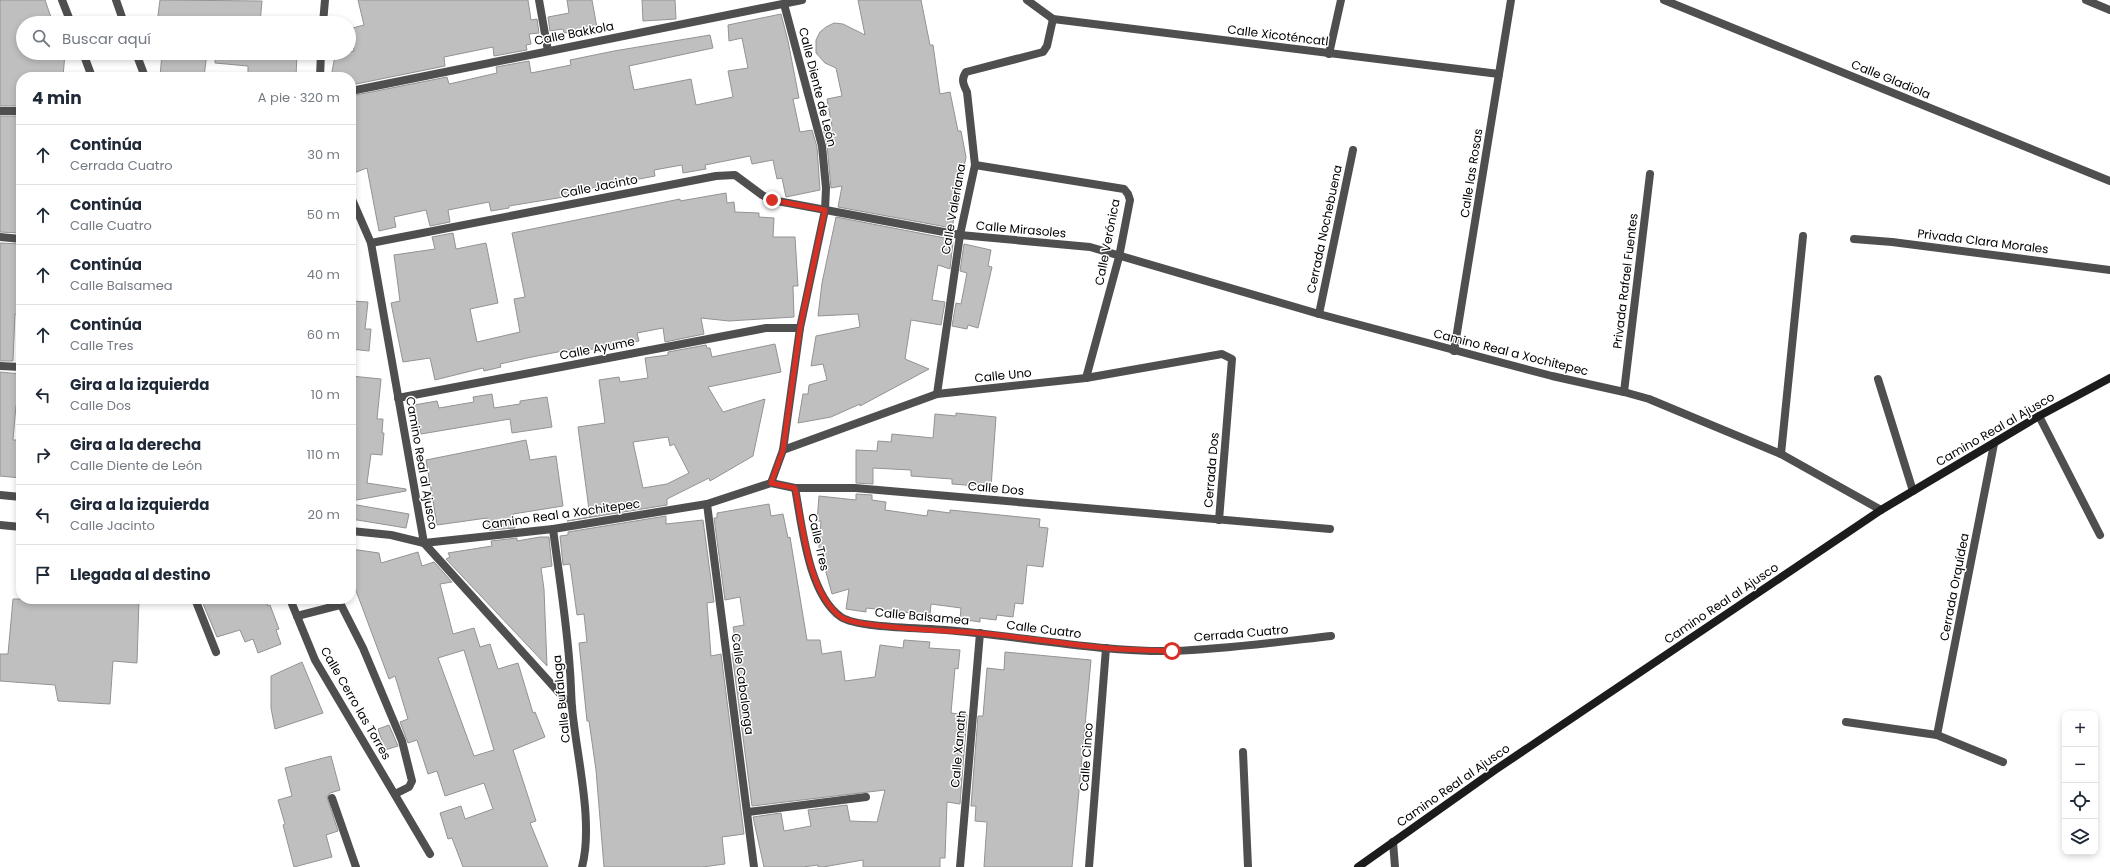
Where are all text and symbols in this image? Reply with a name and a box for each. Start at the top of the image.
search box [16,16,356,60]
street label: Calle Bakkola [533,17,615,49]
street label: Calle Xicoténcatl [1227,20,1329,50]
street label: Calle Diente de León [795,26,841,148]
icon: search [30,27,52,49]
text: Buscar aquí [62,28,151,49]
street label: Calle Gladiola [1849,55,1933,103]
text: 4 min [32,86,82,110]
text: A pie · 320 m [258,88,340,107]
street label: Calle las Rosas [1456,127,1486,219]
text: Continúa [70,134,142,155]
icon: ahead [32,144,54,166]
text: 30 m [307,145,340,164]
text: Cerrada Cuatro [70,156,173,175]
street label: Calle Valeriana [937,162,969,256]
street label: Cerrada Nochebuena [1302,163,1346,295]
street label: Calle Jacinto [559,170,639,202]
route end [763,191,781,209]
text: Continúa [70,194,142,215]
street label: Calle Verónica [1090,197,1124,287]
icon: ahead [32,204,54,226]
text: 50 m [307,205,340,224]
street label: Privada Rafael Fuentes [1608,212,1642,350]
text: Calle Cuatro [70,216,152,235]
street label: Calle Mirasoles [975,217,1067,241]
street label: Privada Clara Morales [1916,225,2050,257]
text: Continúa [70,254,142,275]
icon: ahead [32,264,54,286]
text: 40 m [307,265,340,284]
text: Calle Balsamea [70,276,173,295]
text: Continúa [70,314,142,335]
icon: ahead [32,324,54,346]
street label: Camino Real a Xochitepec [1432,324,1590,380]
text: 60 m [307,325,340,344]
street label: Calle Ayume [558,332,636,364]
text: Calle Tres [70,336,133,355]
street label: Calle Uno [974,364,1033,386]
text: Gira a la izquierda [70,374,209,395]
icon: left [32,384,54,406]
text: 10 m [311,385,340,404]
street label: Camino Real al Ajusco [1933,388,2058,470]
street label: Camino Real al Ajusco [402,395,442,531]
text: Calle Dos [70,396,131,415]
street label: Cerrada Dos [1199,432,1223,508]
text: Gira a la derecha [70,434,201,455]
icon: right [32,444,54,466]
text: 110 m [307,445,340,464]
text: Calle Diente de León [70,456,202,475]
street label: Calle Dos [967,477,1025,499]
text: Gira a la izquierda [70,494,209,515]
street label: Camino Real a Xochitepec [481,494,641,534]
icon: left [32,504,54,526]
text: 20 m [307,505,340,524]
street label: Calle Tres [804,512,834,572]
text: Calle Jacinto [70,516,155,535]
street label: Cerrada Orquídea [1935,532,1973,642]
street label: Camino Real al Ajusco [1660,558,1782,648]
icon: arrive [32,564,54,586]
text: Llegada al destino [70,564,211,585]
street label: Calle Balsamea [874,603,970,629]
street label: Calle Cuatro [1005,616,1083,642]
street label: Cerrada Cuatro [1193,620,1289,646]
street label: Calle Cabalonga [727,632,759,736]
route start [1163,642,1181,660]
street label: Calle Cerro las Torres [317,643,395,763]
street label: Calle Bufalaga [548,654,574,744]
street label: Calle Xanath [946,710,970,788]
map controls [2062,711,2098,855]
button: + [2062,711,2098,747]
street label: Calle Cinco [1075,722,1097,792]
street label: Camino Real al Ajusco [1393,739,1513,831]
button: − [2062,747,2098,783]
button: locate [2062,783,2098,819]
button: layers [2062,819,2098,855]

